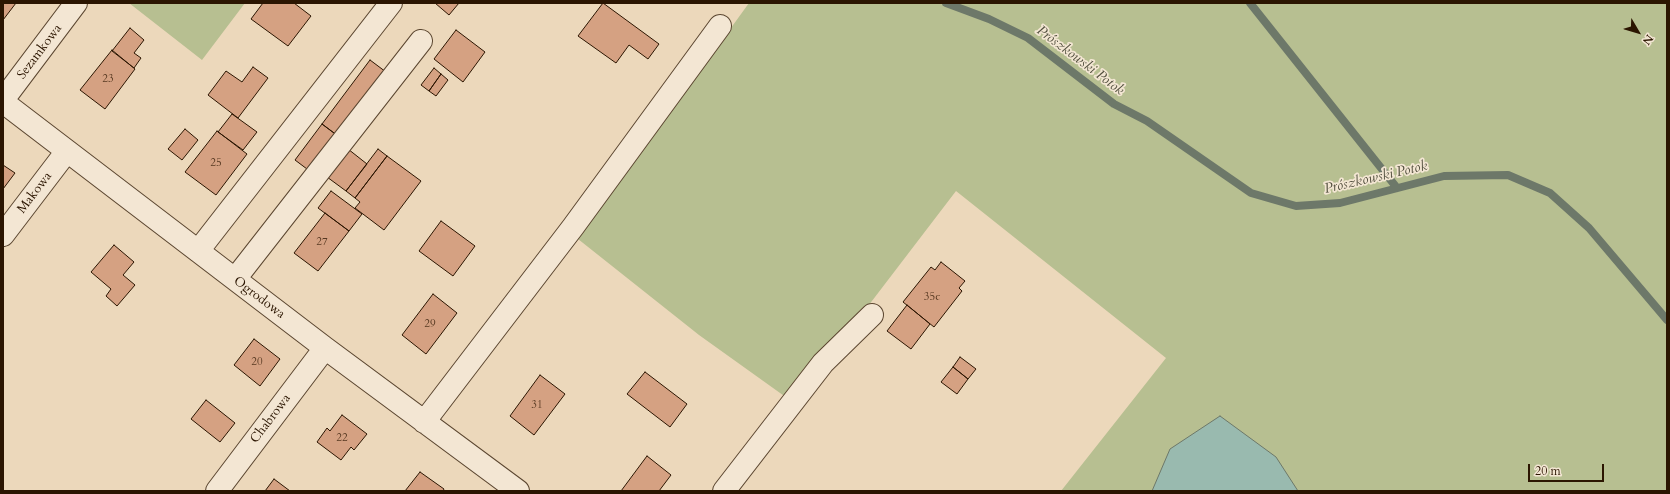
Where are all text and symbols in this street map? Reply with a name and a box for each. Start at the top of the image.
north arrow [1618,12,1658,52]
street label: Sezamkowa [14,21,66,83]
water label: Prószkowski Potok [1033,23,1127,99]
text: N [1639,31,1657,48]
house number: 23 [102,72,114,86]
house number: 25 [210,156,222,170]
water label: Prószkowski Potok [1323,158,1429,198]
street label: Makowa [14,169,56,217]
house number: 27 [316,235,328,249]
street label: Ogrodowa [230,274,288,322]
house number: 35c [924,290,940,304]
house number: 29 [424,317,436,331]
house number: 20 [251,355,263,369]
street label: Chabrowa [247,391,295,447]
house number: 31 [531,398,543,412]
house number: 22 [336,431,348,445]
scale bar [1530,456,1606,482]
text: 20 m [1535,463,1561,479]

